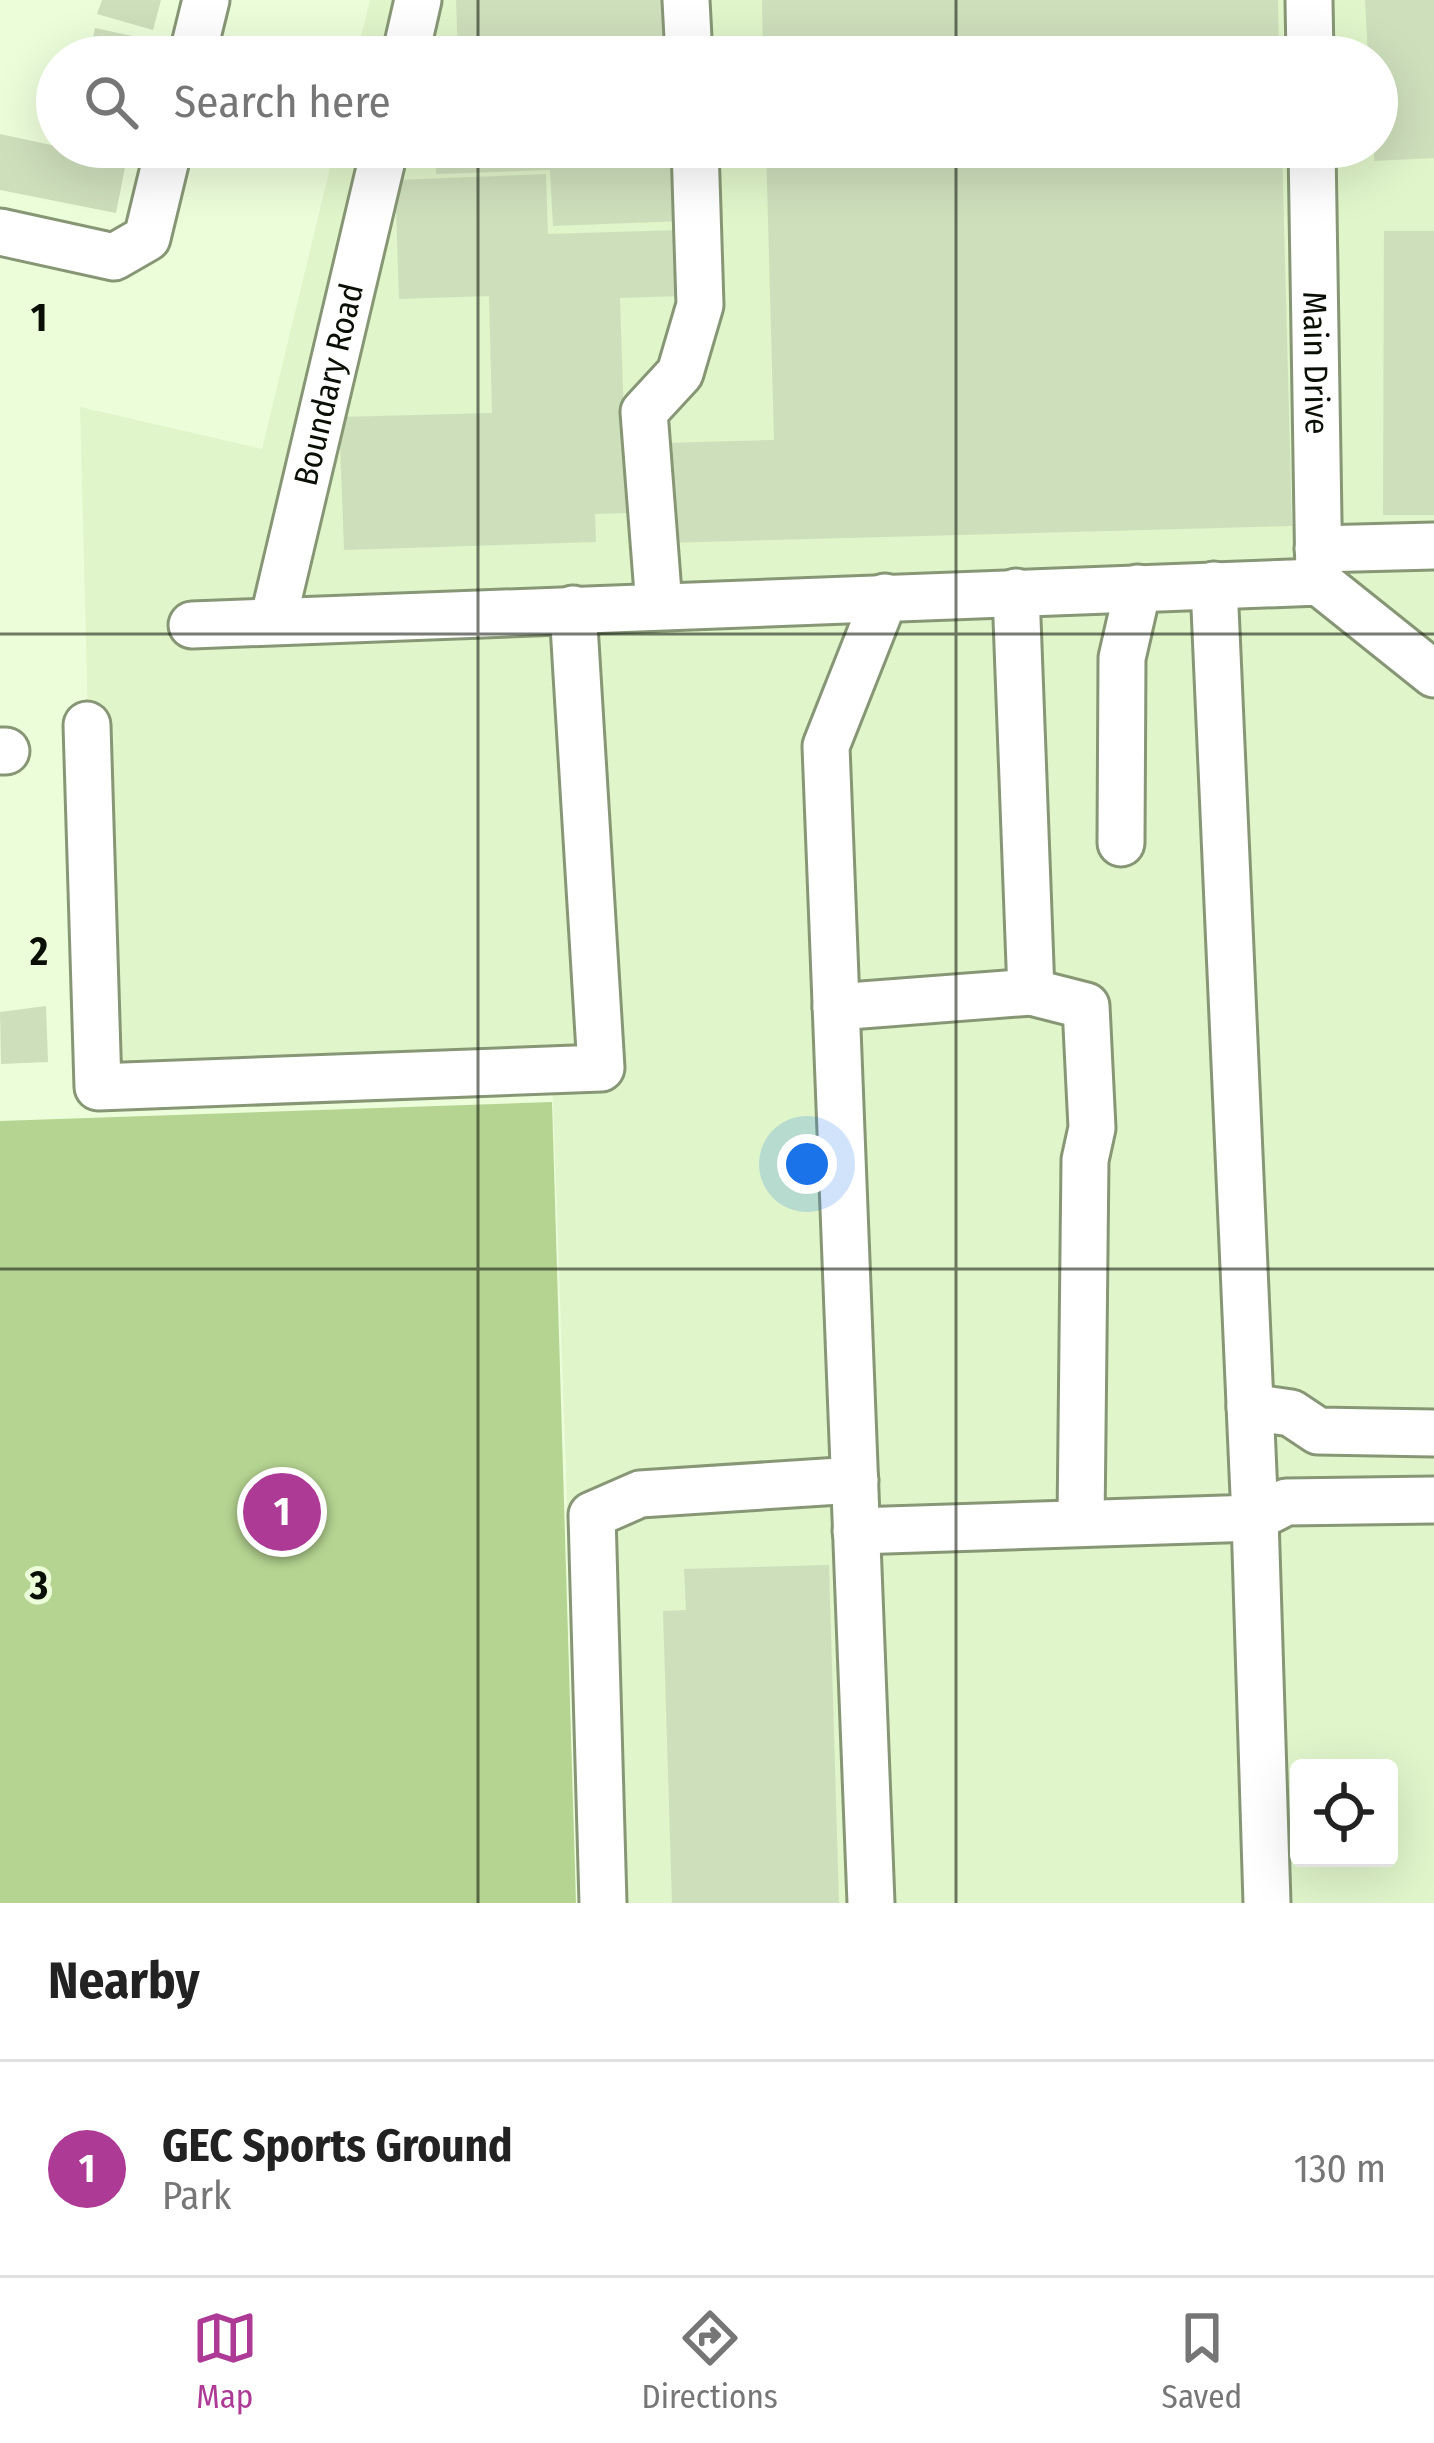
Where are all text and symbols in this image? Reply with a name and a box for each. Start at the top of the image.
search box [36,36,1398,168]
icon: search [78,69,144,135]
text: Search here [174,75,391,129]
street label: Boundary Road [286,279,372,490]
street label: Main Drive [1294,291,1337,435]
text: 1 [31,295,47,341]
text: 2 [29,929,48,975]
your location [777,1134,837,1194]
pin: 1 [243,1467,321,1557]
text: 3 [29,1563,48,1609]
map controls [1290,1759,1398,1867]
button: locate [1290,1759,1398,1867]
text: Nearby [48,1950,200,2012]
text: GEC Sports Ground [162,2119,513,2173]
text: 1 [79,2146,95,2192]
text: 130 m [1294,2146,1386,2192]
text: Park [162,2173,231,2219]
tab: Map [192,2305,258,2417]
tab: Directions [641,2305,778,2417]
tab: Saved [1162,2305,1242,2417]

